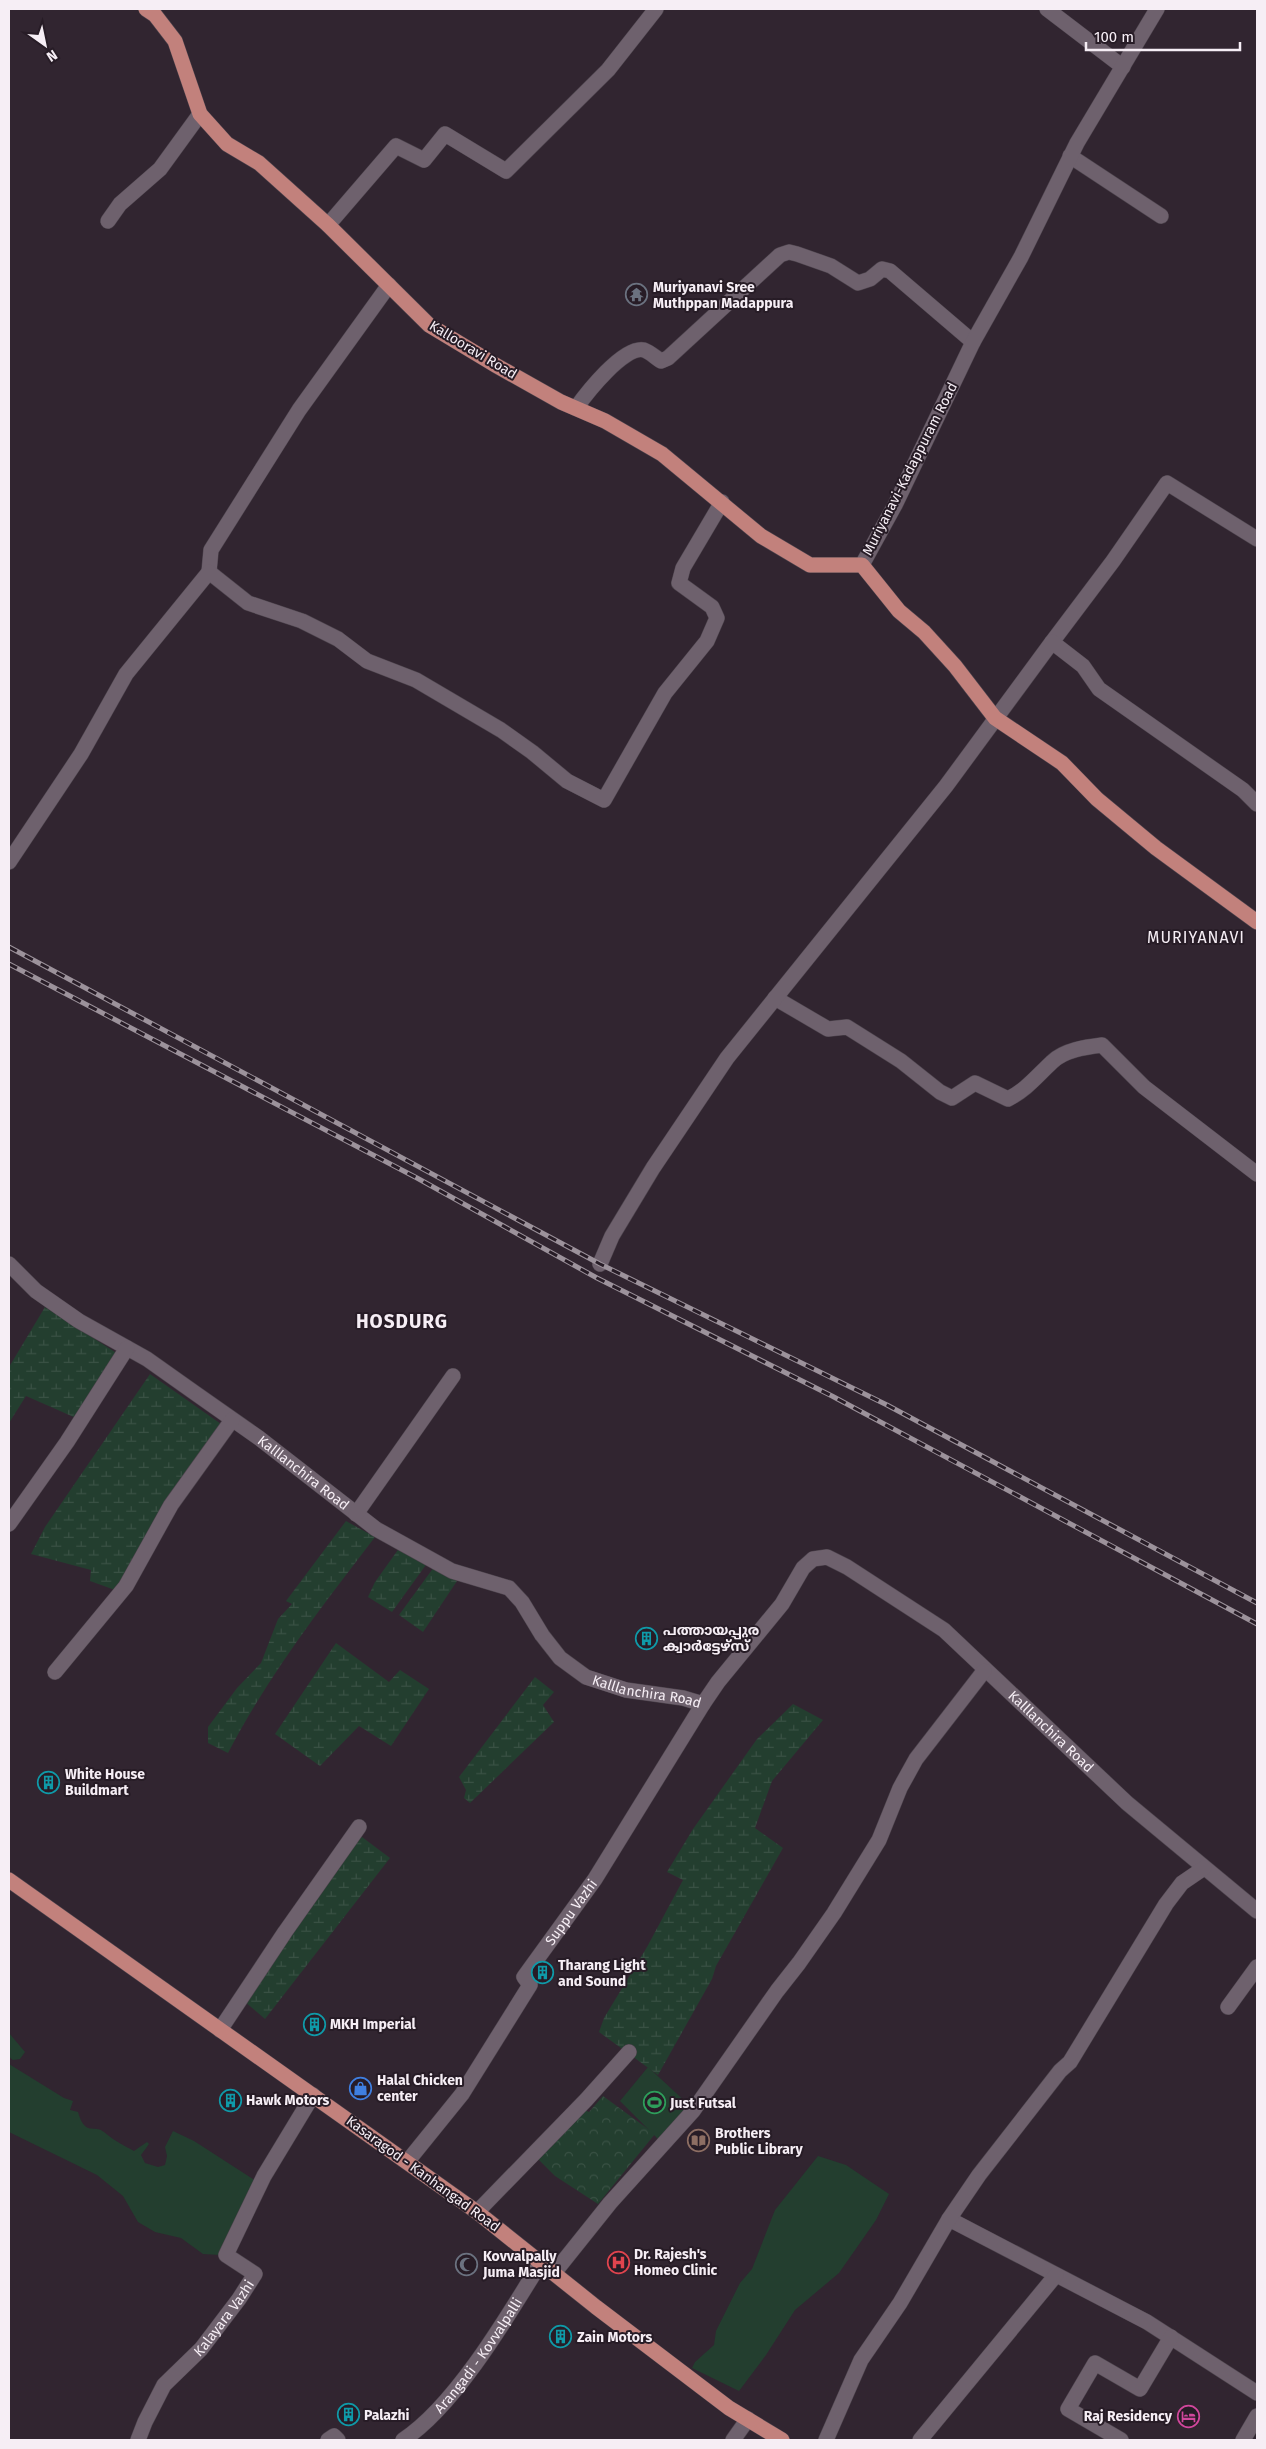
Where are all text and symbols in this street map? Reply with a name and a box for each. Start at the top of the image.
north arrow [20,20,70,70]
scale bar [1086,20,1240,52]
text: 100 m [1094,28,1134,46]
text: N [43,46,60,65]
place label: Muriyanavi Sree Muthppan Madappura [653,279,794,312]
temple icon: Muriyanavi Sree Muthppan Madappura [625,283,649,307]
street label: Kallooravi Road [426,317,520,383]
street label: Muriyanavi-Kadappuram Road [859,380,961,558]
district label: MURIYANAVI [1147,928,1245,947]
district label: HOSDURG [356,1310,448,1333]
street label: Kalllanchira Road [254,1432,353,1513]
place label: പത്തായപ്പുര ക്വാർട്ടേഴ്സ് [663,1622,759,1655]
building icon: പത്തായപ്പുര ക്വാർട്ടേഴ്സ് [635,1626,659,1650]
street label: Kalllanchira Road [590,1671,703,1712]
street label: Kalllanchira Road [1005,1687,1097,1776]
place label: White House Buildmart [65,1766,145,1799]
building icon: White House Buildmart [37,1770,61,1794]
street label: Suppu Vazhi [541,1876,601,1949]
place label: Tharang Light and Sound [558,1957,646,1990]
building icon: Tharang Light and Sound [530,1961,554,1985]
building icon: MKH Imperial [302,2012,326,2036]
place label: MKH Imperial [330,2016,417,2033]
place label: Halal Chicken center [377,2072,463,2105]
shop icon: Halal Chicken center [349,2076,373,2100]
building icon: Hawk Motors [218,2088,242,2112]
sports icon: Just Futsal [642,2091,666,2115]
place label: Hawk Motors [246,2092,329,2109]
place label: Just Futsal [669,2095,737,2112]
street label: Kasaragod - Kanhangad Road [343,2113,503,2235]
place label: Brothers Public Library [715,2125,803,2158]
library icon: Brothers Public Library [687,2129,711,2153]
place label: Dr. Rajesh's Homeo Clinic [634,2246,718,2279]
place label: Kovvalpally Juma Masjid [482,2248,560,2281]
hospital icon: Dr. Rajesh's Homeo Clinic [606,2250,630,2274]
mosque icon: Kovvalpally Juma Masjid [455,2252,479,2276]
street label: Kalayara Vazhi [190,2277,258,2360]
street label: Arangadi - Kovvalpalli [431,2295,525,2417]
building icon: Zain Motors [549,2325,573,2349]
place label: Zain Motors [577,2329,652,2346]
building icon: Palazhi [336,2403,360,2427]
hotel icon: Raj Residency [1176,2404,1200,2428]
place label: Palazhi [364,2407,409,2424]
place label: Raj Residency [1084,2408,1173,2425]

